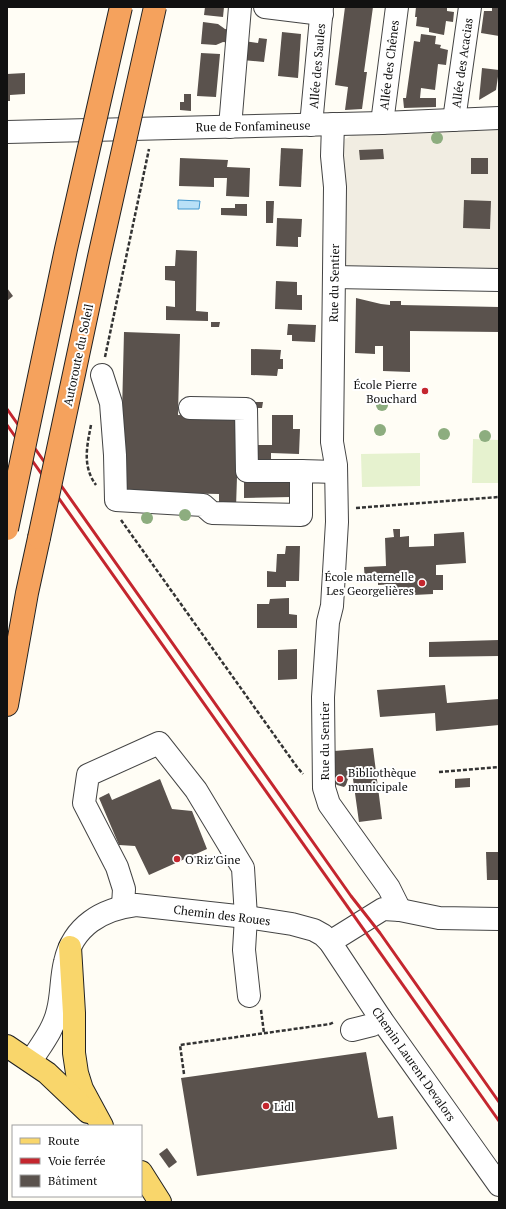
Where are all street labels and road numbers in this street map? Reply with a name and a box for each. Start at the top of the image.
street label: Allée des Acacias [448,17,476,109]
street label: Allée des Chênes [376,19,402,111]
street label: Allée des Saules [306,23,328,109]
street label: Rue de Fonfamineuse [195,117,311,135]
street label: Rue du Sentier [326,243,342,322]
street label: Autoroute du Soleil [60,302,96,407]
street label: Rue du Sentier [317,701,332,780]
street label: Chemin des Roues [173,902,271,928]
street label: Chemin Laurent Devalors [369,1004,459,1124]

